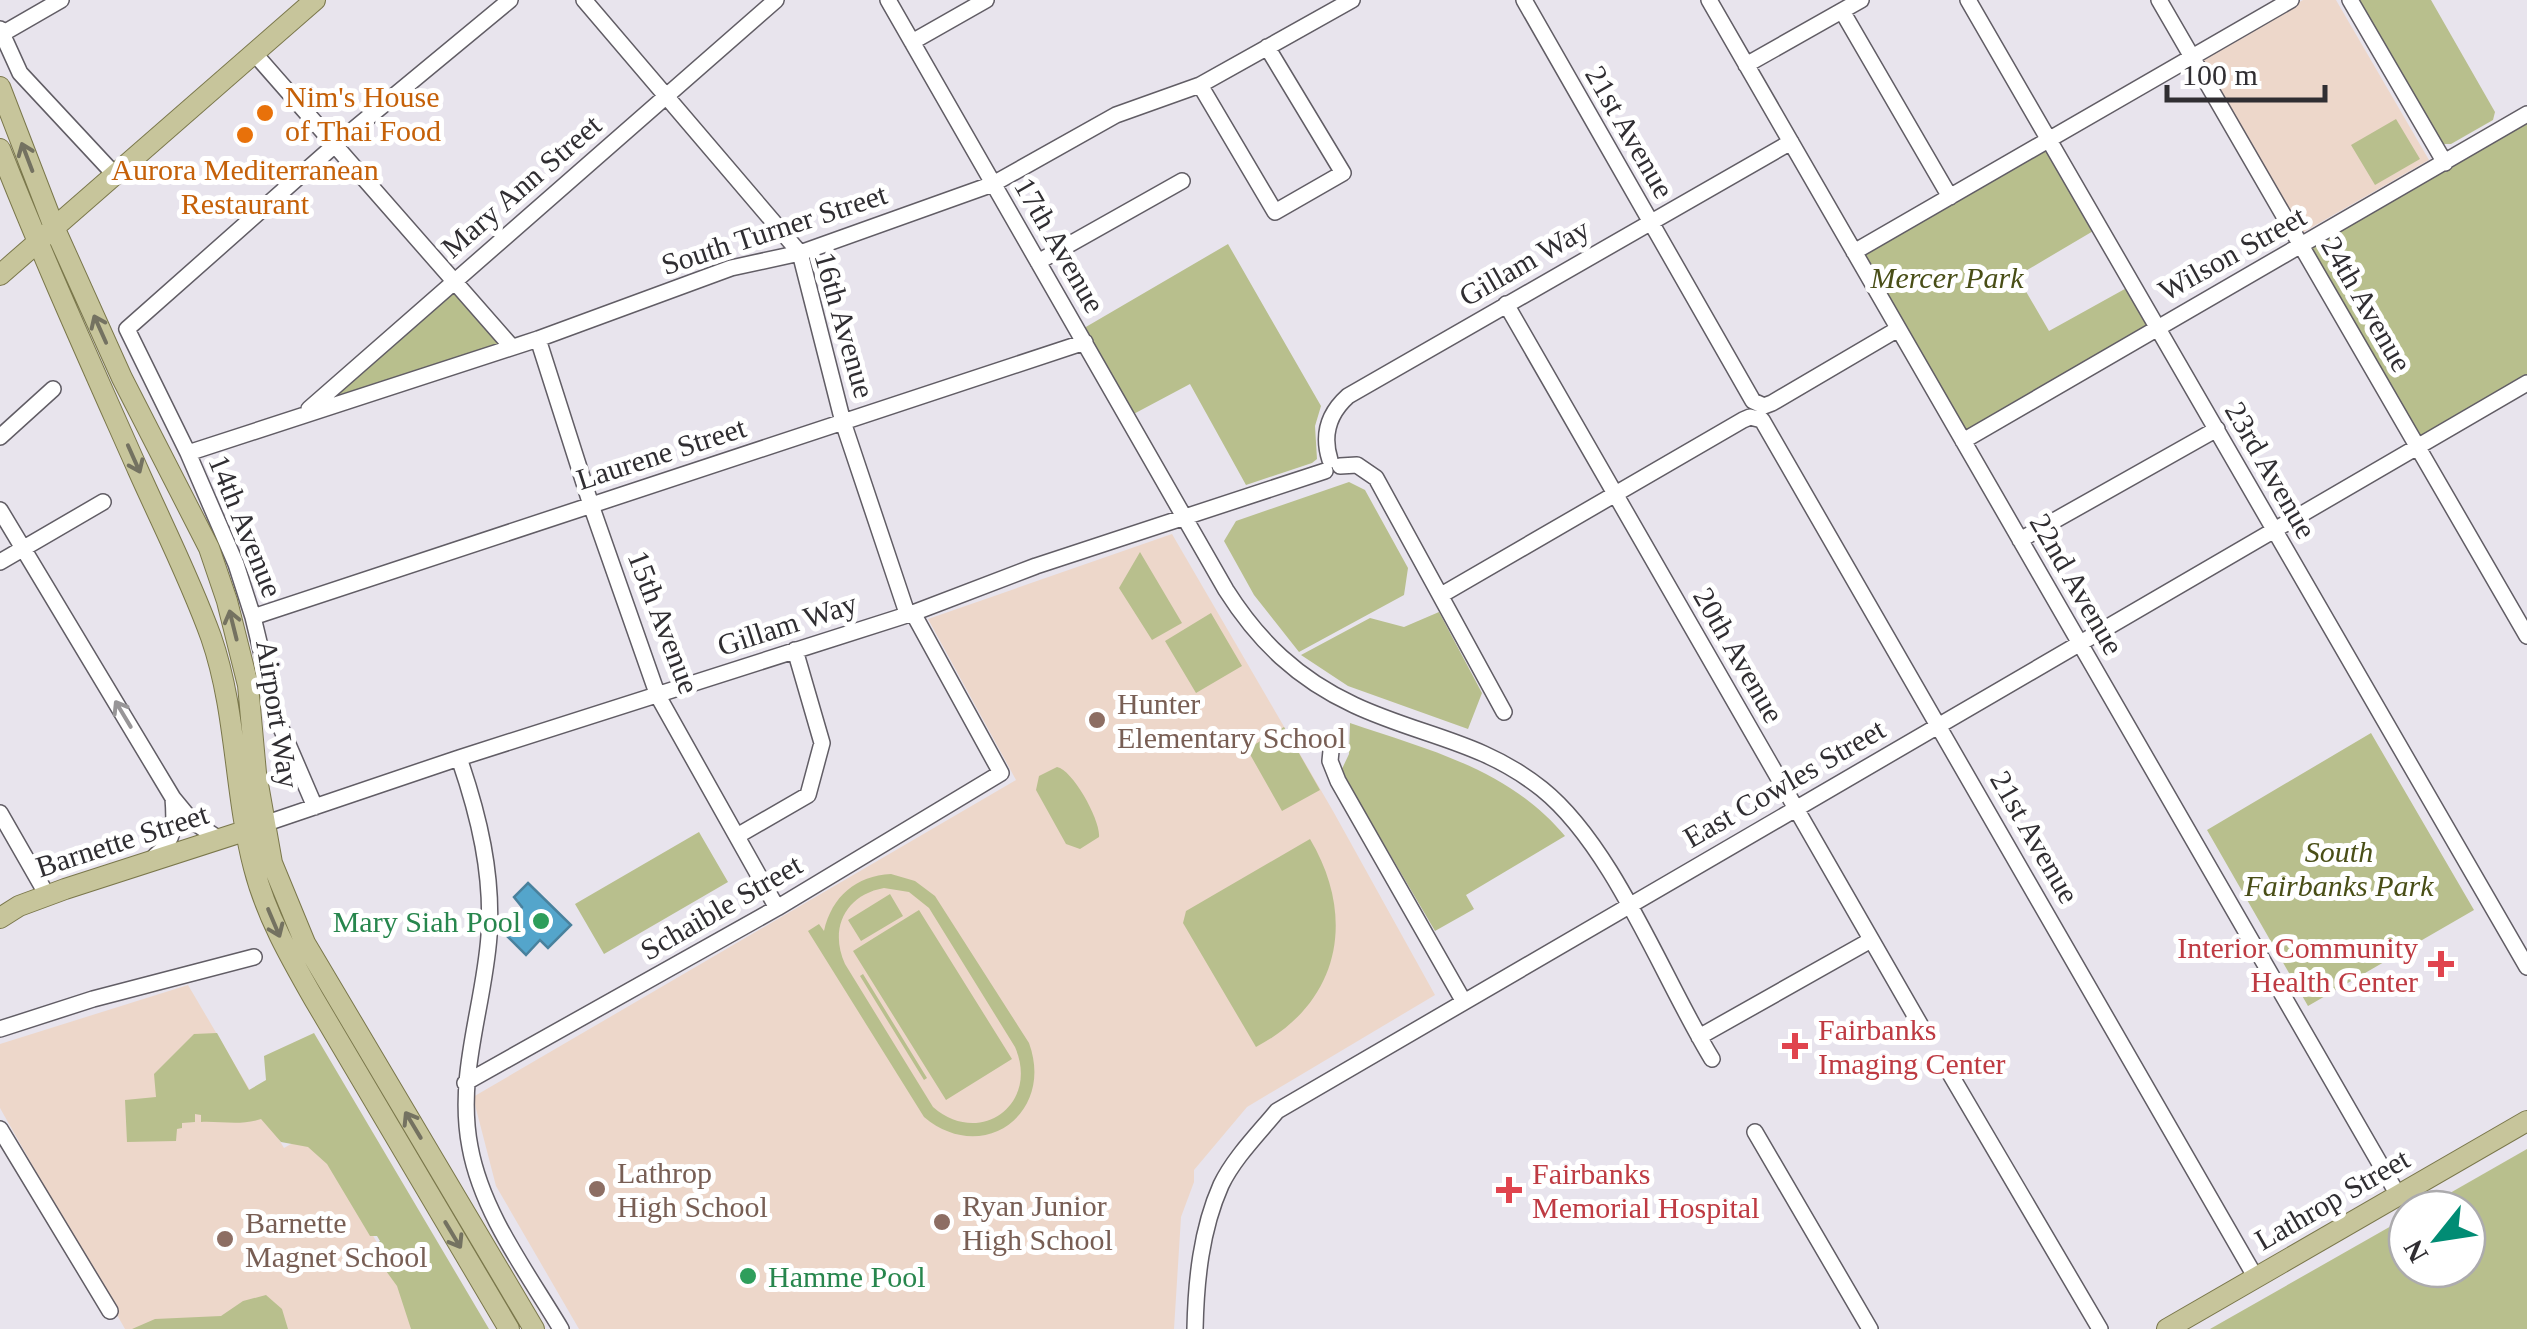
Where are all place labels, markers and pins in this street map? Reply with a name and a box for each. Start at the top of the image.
place label: Nim's House of Thai Food [285,80,441,147]
marker: Nim's House of Thai Food [254,102,276,124]
marker: Aurora Mediterranean Restaurant [234,124,256,146]
place label: Aurora Mediterranean Restaurant [111,153,379,220]
place label: Hunter Elementary School [1117,687,1346,754]
marker: Hunter Elementary School [1086,709,1108,731]
place label: Mary Siah Pool [333,905,521,938]
marker: Mary Siah Pool [530,910,552,932]
place label: Interior Community Health Center [2177,931,2418,998]
marker: Interior Community Health Center [2428,951,2454,977]
place label: Fairbanks Imaging Center [1818,1013,2005,1080]
marker: Fairbanks Imaging Center [1782,1033,1808,1059]
place label: Lathrop High School [617,1156,768,1223]
place label: Fairbanks Memorial Hospital [1532,1157,1759,1224]
marker: Fairbanks Memorial Hospital [1496,1177,1522,1203]
marker: Lathrop High School [586,1178,608,1200]
place label: Ryan Junior High School [962,1189,1113,1256]
place label: Barnette Magnet School [245,1206,427,1273]
marker: Ryan Junior High School [931,1211,953,1233]
marker: Barnette Magnet School [214,1228,236,1250]
place label: Hamme Pool [768,1260,926,1293]
marker: Hamme Pool [737,1265,759,1287]

